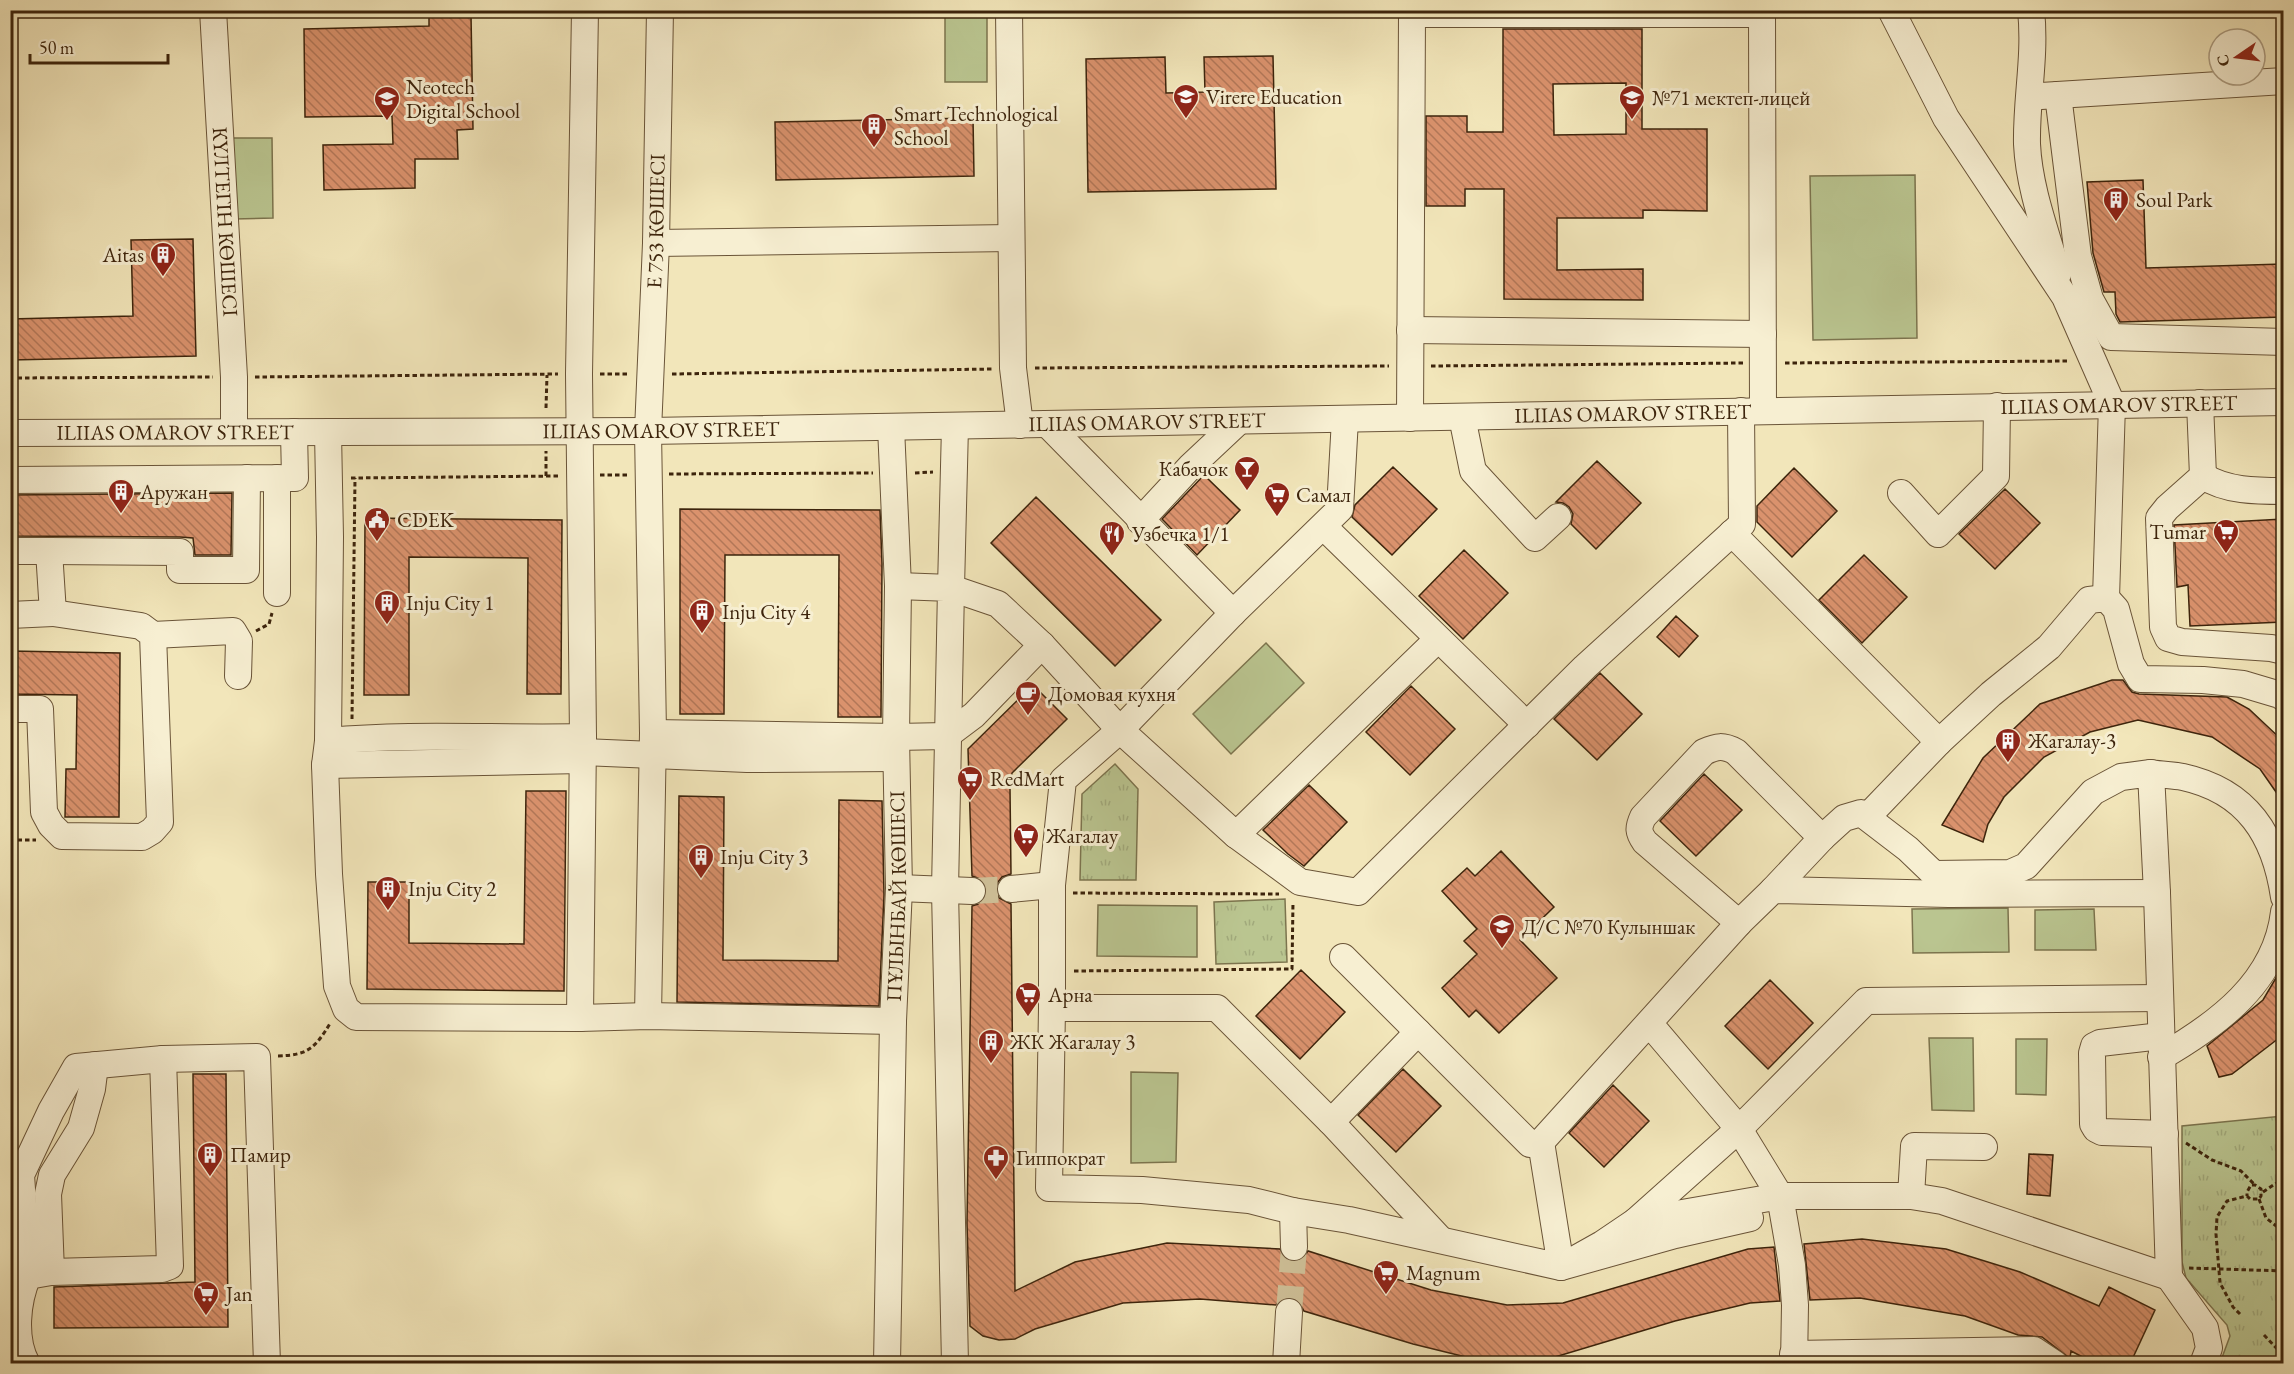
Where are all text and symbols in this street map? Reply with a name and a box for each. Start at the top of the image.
scale bar [30,27,168,65]
north arrow [2207,27,2267,87]
text: 50 m [39,36,74,59]
text: С [2211,52,2234,69]
place label: Neotech Digital School [406,73,520,124]
school or university icon: Virere Education [1171,82,1201,120]
place label: Virere Education [1206,83,1342,110]
school or university icon: №71 мектеп-лицей [1617,83,1647,121]
school or university icon: Neotech Digital School [372,84,402,122]
place label: №71 мектеп-лицей [1652,84,1810,111]
place label: Smart Technological School [894,100,1058,151]
building icon: Smart Technological School [859,111,889,149]
street label: КҮЛТЕГІН КӨШЕСІ [207,126,245,317]
street label: Е 753 КӨШЕСІ [640,153,671,289]
building icon: Soul Park [2101,185,2131,223]
place label: Soul Park [2136,186,2213,213]
building icon: Aitas [148,240,178,278]
place label: Aitas [102,241,144,268]
street label: ILIIAS OMAROV STREET [2000,389,2238,420]
street label: ILIIAS OMAROV STREET [1514,397,1752,429]
street label: ILIIAS OMAROV STREET [1028,406,1267,437]
street label: ILIIAS OMAROV STREET [542,415,781,444]
street label: ILIIAS OMAROV STREET [56,418,294,446]
bar icon: Кабачок [1232,454,1262,492]
place label: Кабачок [1159,455,1228,482]
building icon: Аружан [106,477,136,515]
place label: Аружан [139,478,208,505]
supermarket icon: Самал [1262,480,1292,518]
place label: Самал [1296,481,1351,508]
public building icon: CDEK [362,505,392,543]
place label: CDEK [397,506,455,533]
supermarket icon: Tumar [2211,517,2241,555]
place label: Tumar [2149,518,2206,545]
restaurant icon: Узбечка 1/1 [1097,519,1127,557]
place label: Узбечка 1/1 [1131,520,1230,547]
building icon: Inju City 1 [372,588,402,626]
place label: Inju City 1 [406,589,494,616]
building icon: Inju City 4 [687,597,717,635]
place label: Inju City 4 [722,598,811,625]
cafe icon: Домовая кухня [1013,679,1043,717]
place label: Домовая кухня [1048,680,1176,707]
building icon: Жагалау-3 [1993,726,2023,764]
place label: Жагалау-3 [2027,727,2116,754]
supermarket icon: RedMart [955,764,985,802]
place label: RedMart [990,765,1064,792]
street label: ПҰЛЫНБАЙ КӨШЕСІ [880,790,912,1002]
supermarket icon: Жагалау [1011,821,1041,859]
place label: Жагалау [1045,822,1119,849]
building icon: Inju City 3 [686,842,716,880]
place label: Inju City 3 [720,843,808,870]
building icon: Inju City 2 [373,874,403,912]
place label: Inju City 2 [408,875,496,902]
school or university icon: Д/С №70 Кулыншак [1487,912,1517,950]
place label: Д/С №70 Кулыншак [1522,913,1695,940]
supermarket icon: Арна [1013,980,1043,1018]
place label: Арна [1047,981,1093,1008]
building icon: ЖК Жагалау 3 [976,1027,1006,1065]
place label: ЖК Жагалау 3 [1009,1028,1135,1055]
building icon: Памир [195,1140,225,1178]
place label: Памир [230,1141,291,1168]
pharmacy icon: Гиппократ [981,1143,1011,1181]
place label: Гиппократ [1016,1144,1105,1171]
supermarket icon: Magnum [1371,1258,1401,1296]
place label: Magnum [1406,1259,1481,1286]
supermarket icon: Jan [191,1279,221,1317]
place label: Jan [224,1280,253,1307]

